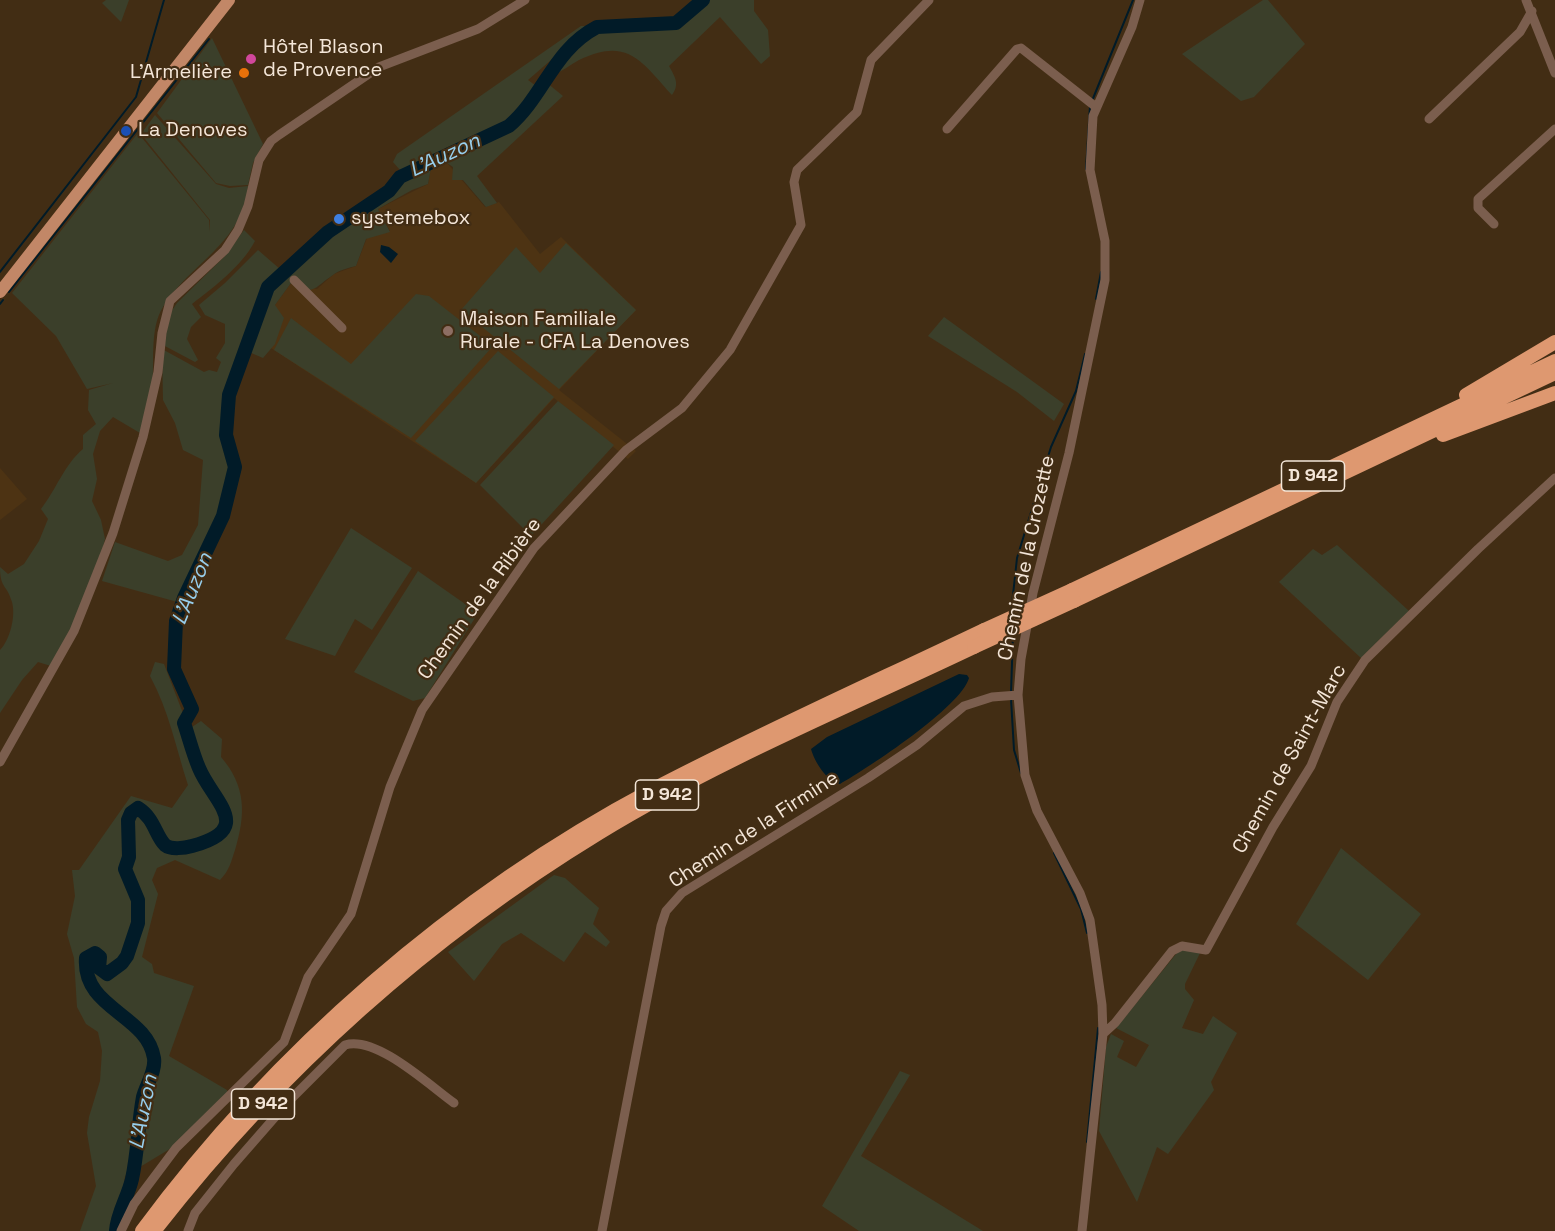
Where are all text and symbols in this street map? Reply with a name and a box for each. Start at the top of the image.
place label: Hôtel Blason de Provence [263,36,384,83]
marker: Hôtel Blason de Provence [244,52,258,66]
place label: L'Armelière [130,61,232,85]
marker: L'Armelière [237,66,251,80]
place label: La Denoves [138,119,248,143]
marker: La Denoves [119,124,133,138]
water label: L'Auzon [406,129,484,183]
place label: systemebox [351,207,470,231]
marker: systemebox [332,212,346,226]
place label: Maison Familiale Rurale - CFA La Denoves [460,308,690,355]
marker: Maison Familiale Rurale - CFA La Denoves [441,324,455,338]
street label: Chemin de la Crozette [994,453,1060,663]
road number: D 942 [1282,461,1344,491]
street label: Chemin de la Ribière [413,513,547,685]
water label: L'Auzon [167,549,219,629]
street label: Chemin de Saint-Marc [1228,660,1352,858]
street label: Chemin de la Firmine [665,766,843,894]
road number: D 942 [636,780,698,810]
water label: L'Auzon [124,1073,164,1151]
road number: D 942 [232,1089,294,1119]

